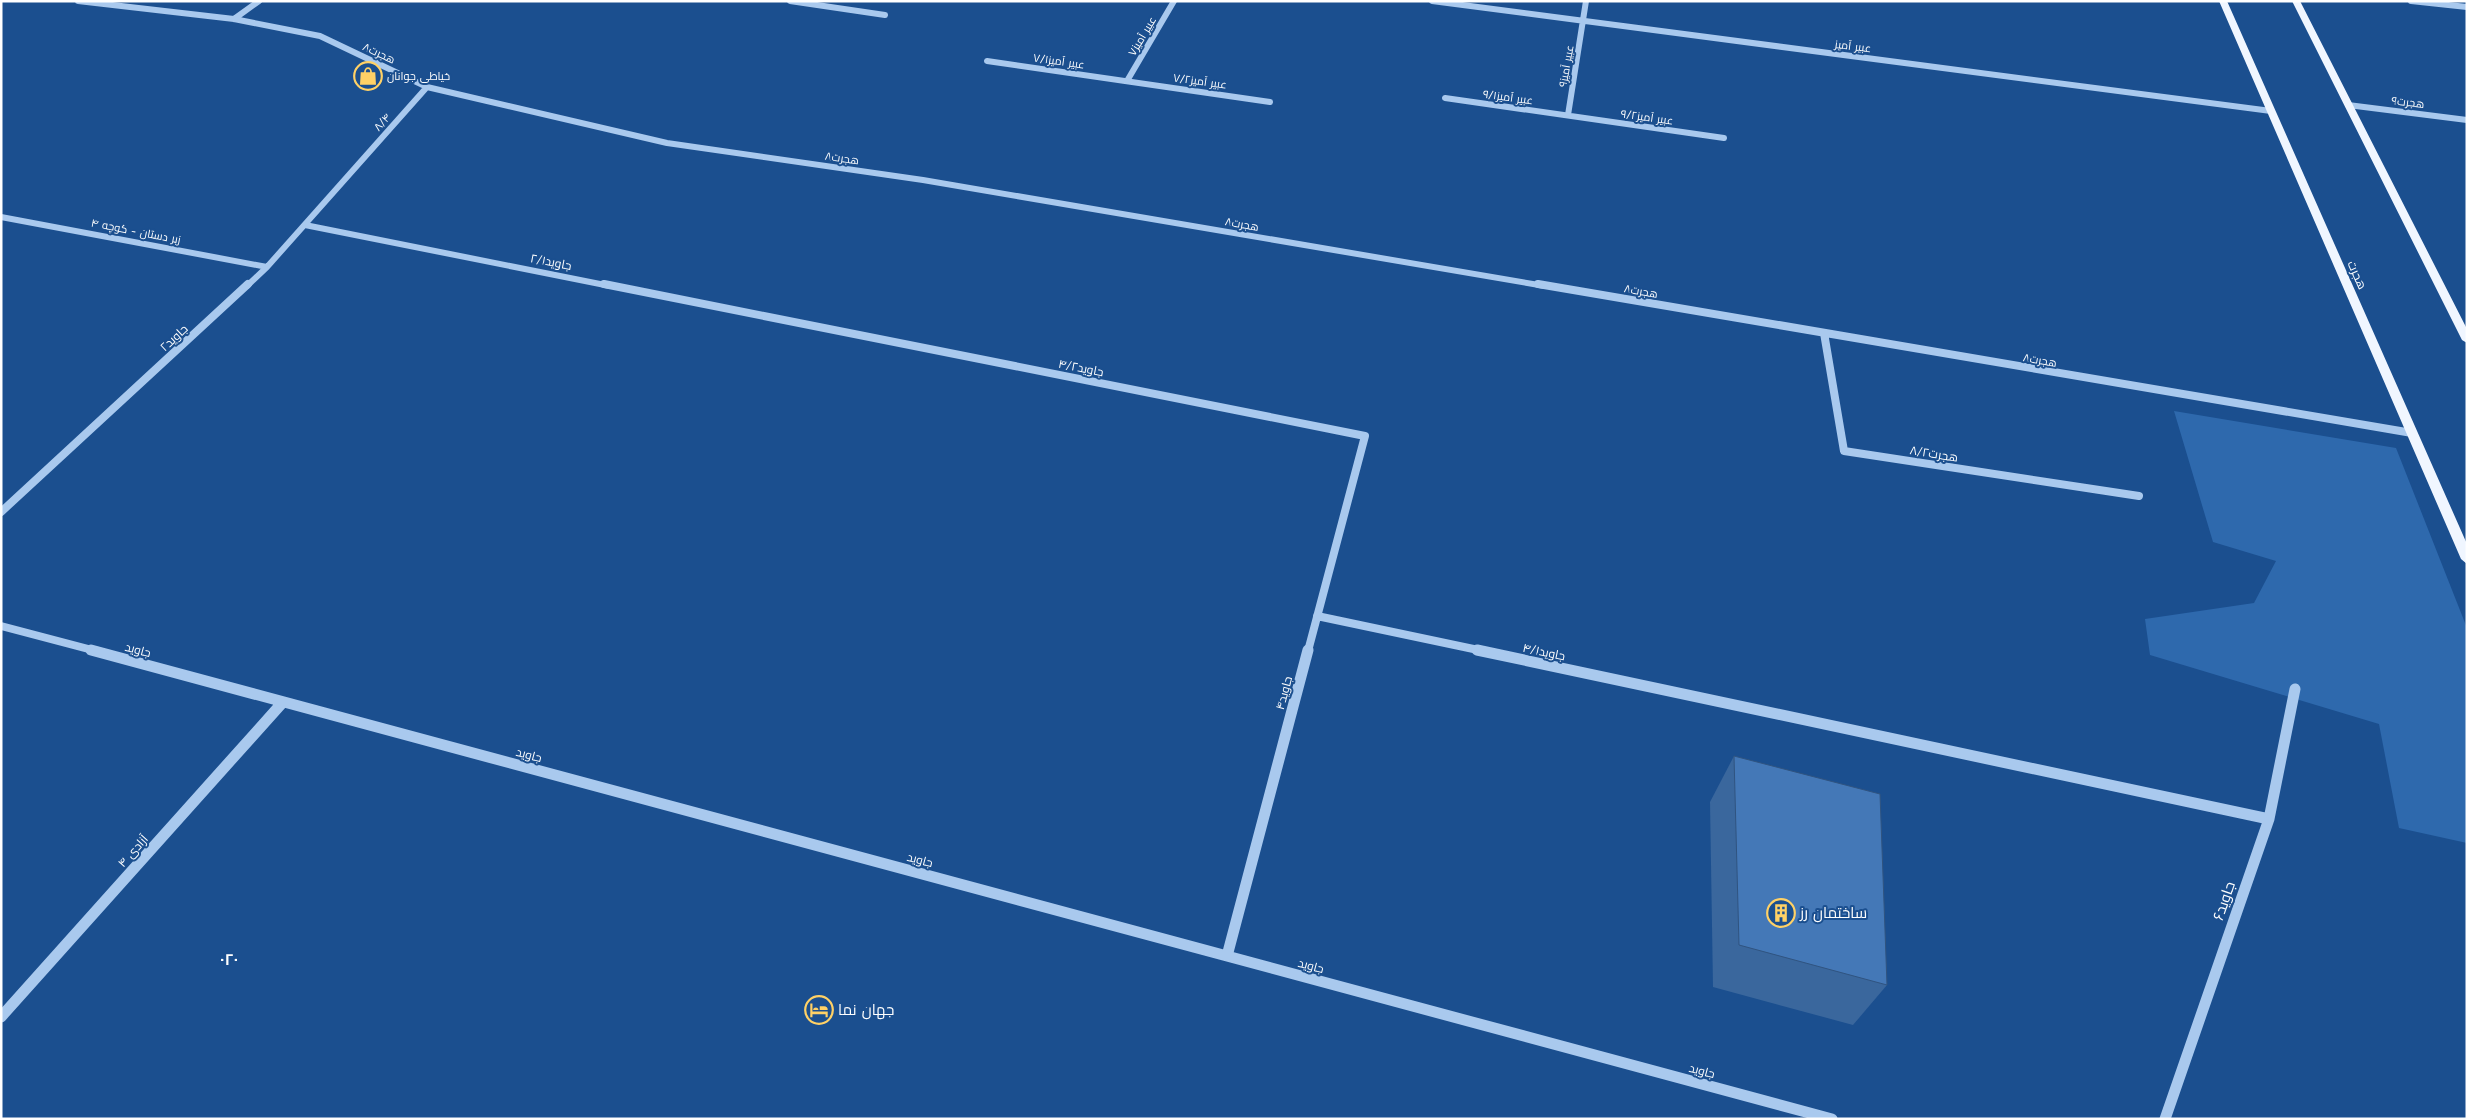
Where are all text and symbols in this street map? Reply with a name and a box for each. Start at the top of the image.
street label: ۷عبیر آمیز [1126,14,1159,58]
street label: عبیر آمیز [1833,38,1872,55]
street label: هجرت۸ [361,40,397,67]
street label: عبیر آمیز۹ [1556,44,1577,88]
street label: ۷/۱عبیر آمیز [1032,51,1085,72]
shop icon: خیاطی جوانان [353,61,383,91]
place label: خیاطی جوانان [387,70,450,83]
street label: ۷/۲عبیر آمیز [1172,71,1228,92]
street label: ۹/۱عبیر آمیز [1482,88,1534,107]
street label: هجرت۹ [2391,94,2425,111]
street label: ۹/۲عبیر آمیز [1620,107,1674,128]
street label: ۸/۴ [371,111,394,134]
street label: هجرت۸ [824,150,860,167]
street label: هجرت۸ [1224,215,1260,234]
street label: زبر دستان - کوچه ۴ [90,216,182,247]
street label: ۲/۱جاوید [529,251,573,273]
street label: هجرت [2345,259,2369,291]
street label: هجرت۸ [1623,282,1659,301]
street label: ۲جاوید [157,322,191,354]
street label: هجرت۸ [2022,351,2058,370]
street label: ۴/۲جاوید [1057,357,1105,379]
street label: هجرت۸/۲ [1909,443,1959,465]
street label: جاوید [123,640,153,660]
street label: ۴/۱جاوید [1521,641,1567,663]
street label: ۴جاوید [1273,675,1295,711]
street label: جاوید [514,745,544,765]
street label: ۴ آزادی [115,832,152,870]
street label: جاوید [905,850,935,870]
street label: ۶جاوید [2209,879,2239,923]
building icon: ساختمان رز [1766,898,1796,928]
place label: ساختمان رز [1799,904,1867,923]
district label: ۰۲۰ [220,950,238,969]
street label: جاوید [1296,956,1326,976]
hotel icon: جهان نما [804,995,834,1025]
place label: جهان نما [838,1001,894,1020]
street label: جاوید [1687,1061,1717,1081]

